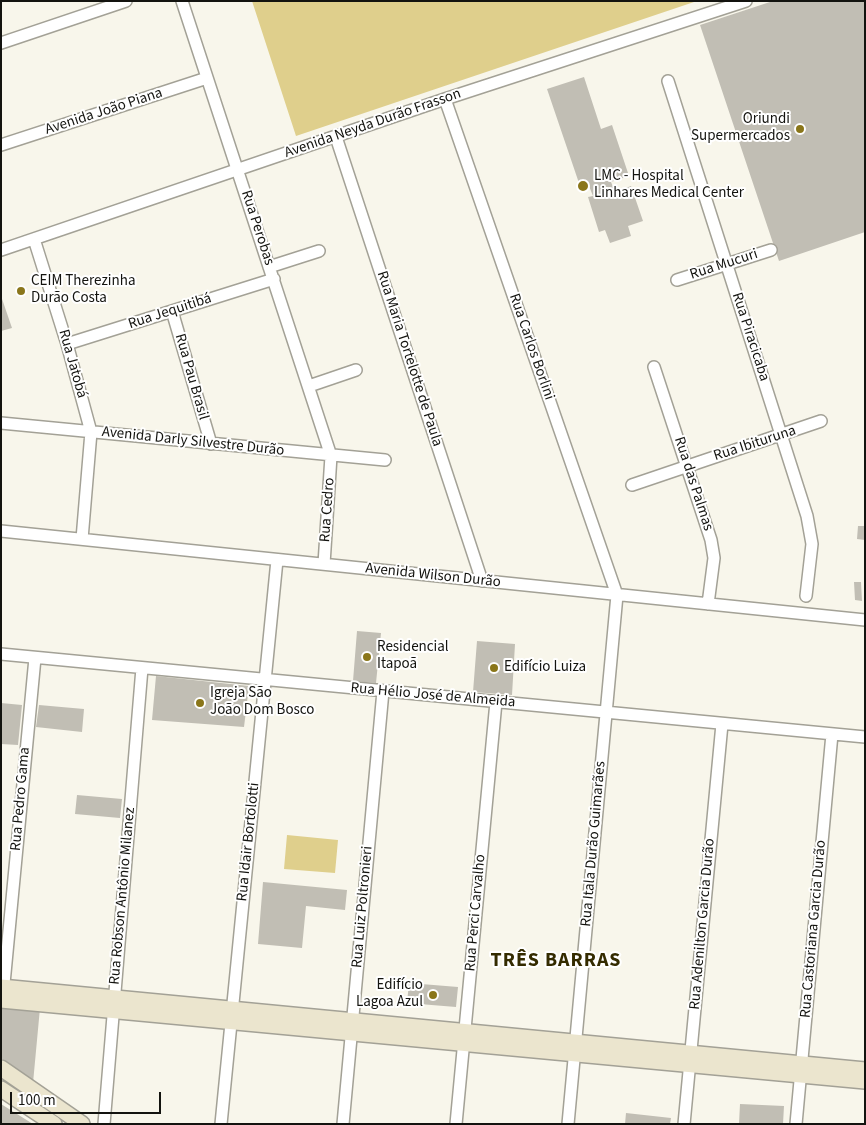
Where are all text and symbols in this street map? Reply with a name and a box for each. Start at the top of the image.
street label: Avenida João Piana [43,85,165,139]
street label: Avenida Neyda Durão Frasson [282,85,464,163]
place label: Oriundi Supermercados [691,111,790,146]
marker: Oriundi Supermercados [794,123,806,135]
place label: LMC - Hospital Linhares Medical Center [594,168,744,203]
marker: LMC - Hospital Linhares Medical Center [576,179,590,193]
street label: Rua Perobas [236,188,278,268]
street label: Rua Mucuri [688,246,760,284]
street label: Rua Maria Tortelotte de Paula [372,269,446,449]
place label: CEIM Therezinha Durão Costa [31,273,135,308]
marker: CEIM Therezinha Durão Costa [15,285,27,297]
street label: Rua Jequitibá [126,290,214,334]
street label: Rua Piracicaba [727,290,773,384]
street label: Rua Carlos Borlini [504,291,558,403]
street label: Rua Jatobá [54,328,90,400]
street label: Rua Pau Brasil [170,332,212,422]
street label: Rua Ibituruna [712,422,798,466]
street label: Avenida Darly Silvestre Durão [101,423,285,461]
street label: Rua das Palmas [669,435,717,533]
street label: Rua Cedro [317,477,339,543]
street label: Avenida Wilson Durão [364,560,502,592]
place label: Residencial Itapoã [377,639,449,674]
marker: Residencial Itapoã [361,651,373,663]
place label: Edifício Luiza [504,659,586,677]
marker: Edifício Luiza [488,662,500,674]
street label: Rua Hélio José de Almeida [350,680,516,712]
place label: Igreja São João Dom Bosco [210,685,314,720]
marker: Igreja São João Dom Bosco [194,697,206,709]
street label: Rua Pedro Gama [7,746,35,852]
street label: Rua Itala Durão Guimarães [578,761,610,927]
street label: Rua Idair Bortolotti [234,782,264,902]
street label: Rua Robson Antônio Milanez [106,807,140,985]
street label: Rua Adenilton Garcia Durão [687,838,719,1010]
street label: Rua Castoriana Garcia Durão [797,839,831,1019]
street label: Rua Luiz Poltronieri [349,845,377,969]
street label: Rua Perci Carvalho [462,854,490,972]
district label: TRÊS BARRAS [489,950,623,974]
place label: Edifício Lagoa Azul [356,977,423,1012]
marker: Edifício Lagoa Azul [427,989,439,1001]
scale bar [12,1082,164,1114]
text: 100 m [18,1090,56,1111]

